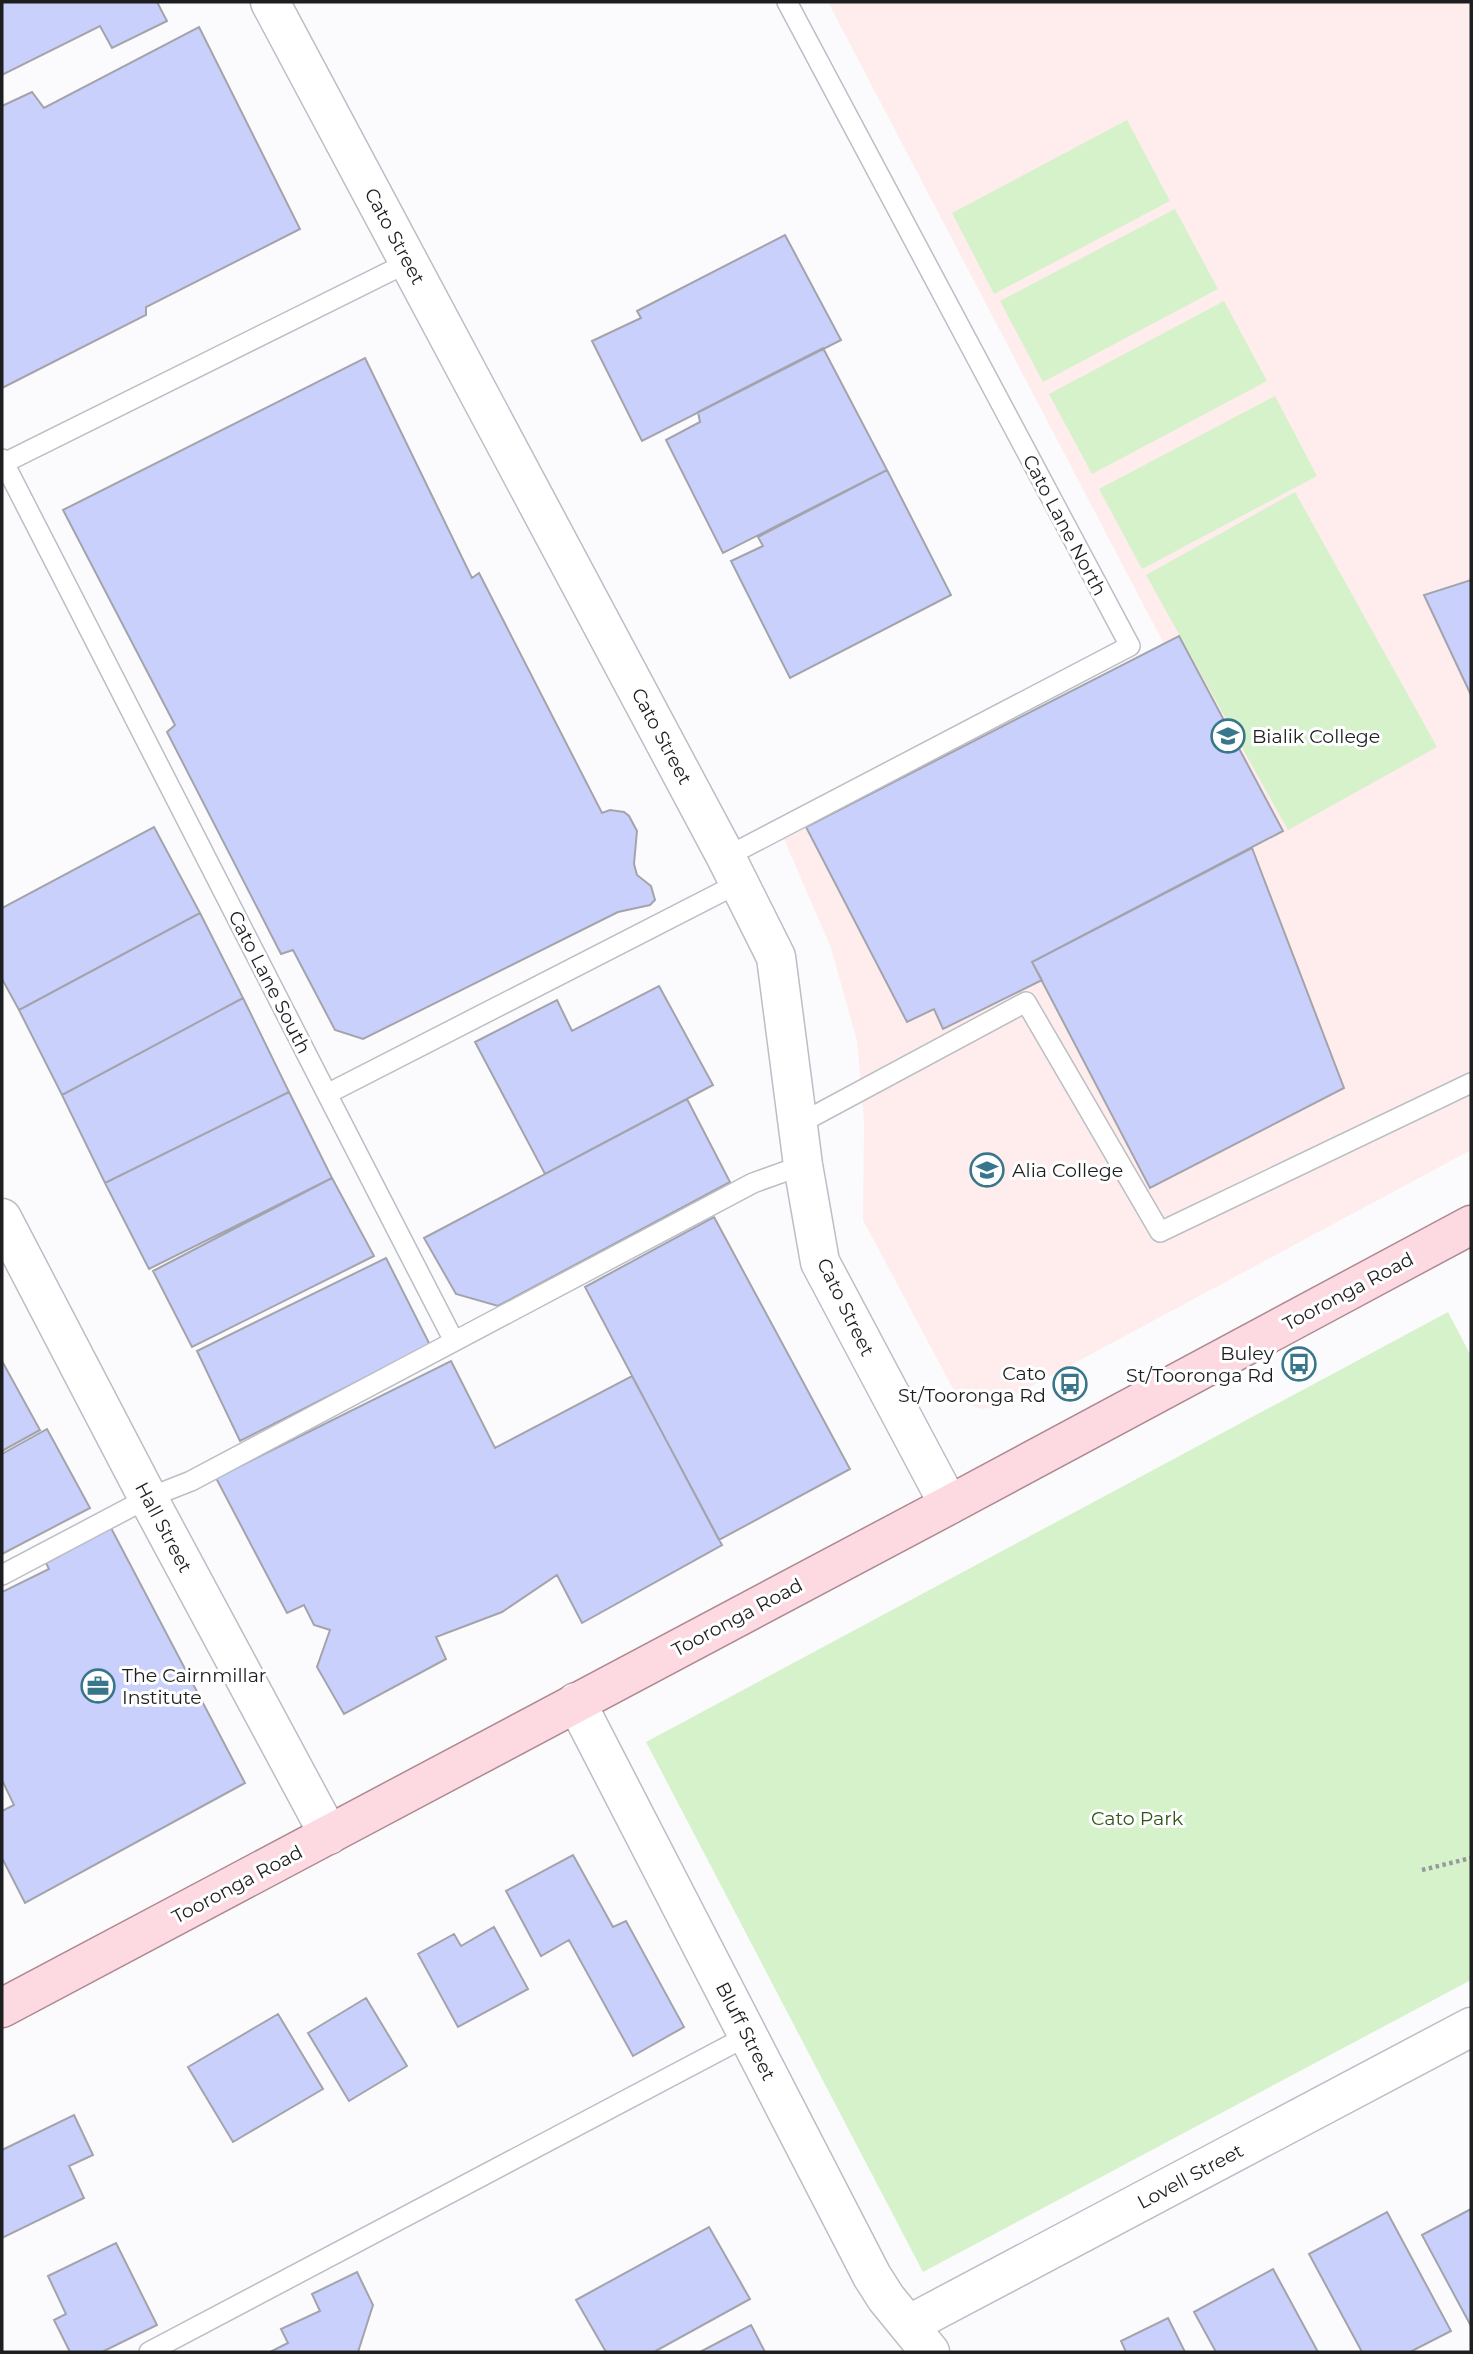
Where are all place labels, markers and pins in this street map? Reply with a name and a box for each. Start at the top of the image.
school or university icon: Bialik College [1209,717,1247,755]
place label: Bialik College [1252,725,1380,748]
school or university icon: Alia College [968,1151,1006,1189]
place label: Alia College [1012,1159,1123,1182]
place label: Buley St/Tooronga Rd [1126,1342,1275,1387]
bus stop icon: Buley St/Tooronga Rd [1280,1345,1318,1383]
place label: Cato St/Tooronga Rd [898,1362,1046,1407]
bus stop icon: Cato St/Tooronga Rd [1051,1365,1089,1403]
place label: The Cairnmillar Institute [122,1664,267,1709]
office icon: The Cairnmillar Institute [79,1667,117,1705]

